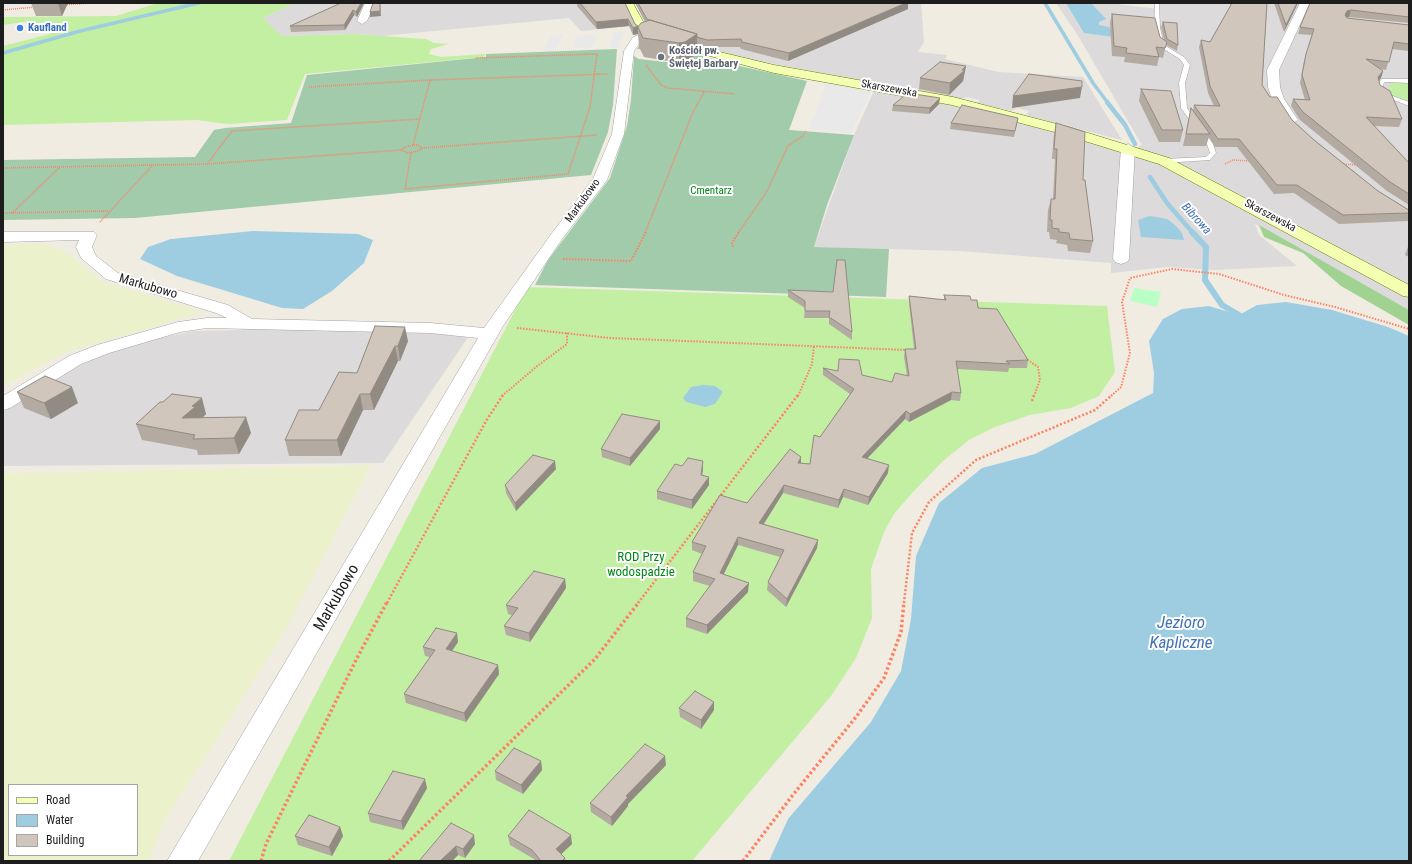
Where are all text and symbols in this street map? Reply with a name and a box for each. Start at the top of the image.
place label: Kaufland [28,21,67,35]
marker: Kaufland [15,23,25,33]
place label: Kościół pw. Świętej Barbary [669,44,738,70]
marker: Kościół pw. Świętej Barbary [656,52,666,62]
street label: Skarszewska [860,78,918,100]
street label: Markubowo [563,177,603,225]
park label: Cmentarz [690,184,732,198]
street label: Skarszewska [1242,197,1298,235]
water label: Bibrowa [1178,200,1214,238]
street label: Markubowo [117,271,179,303]
park label: ROD Przy wodospadzie [607,550,675,581]
street label: Markubowo [310,561,364,635]
water label: Jezioro Kapliczne [1149,614,1213,654]
legend [8,784,138,856]
text: Road [46,793,70,807]
text: Water [46,813,74,827]
text: Building [46,833,84,847]

